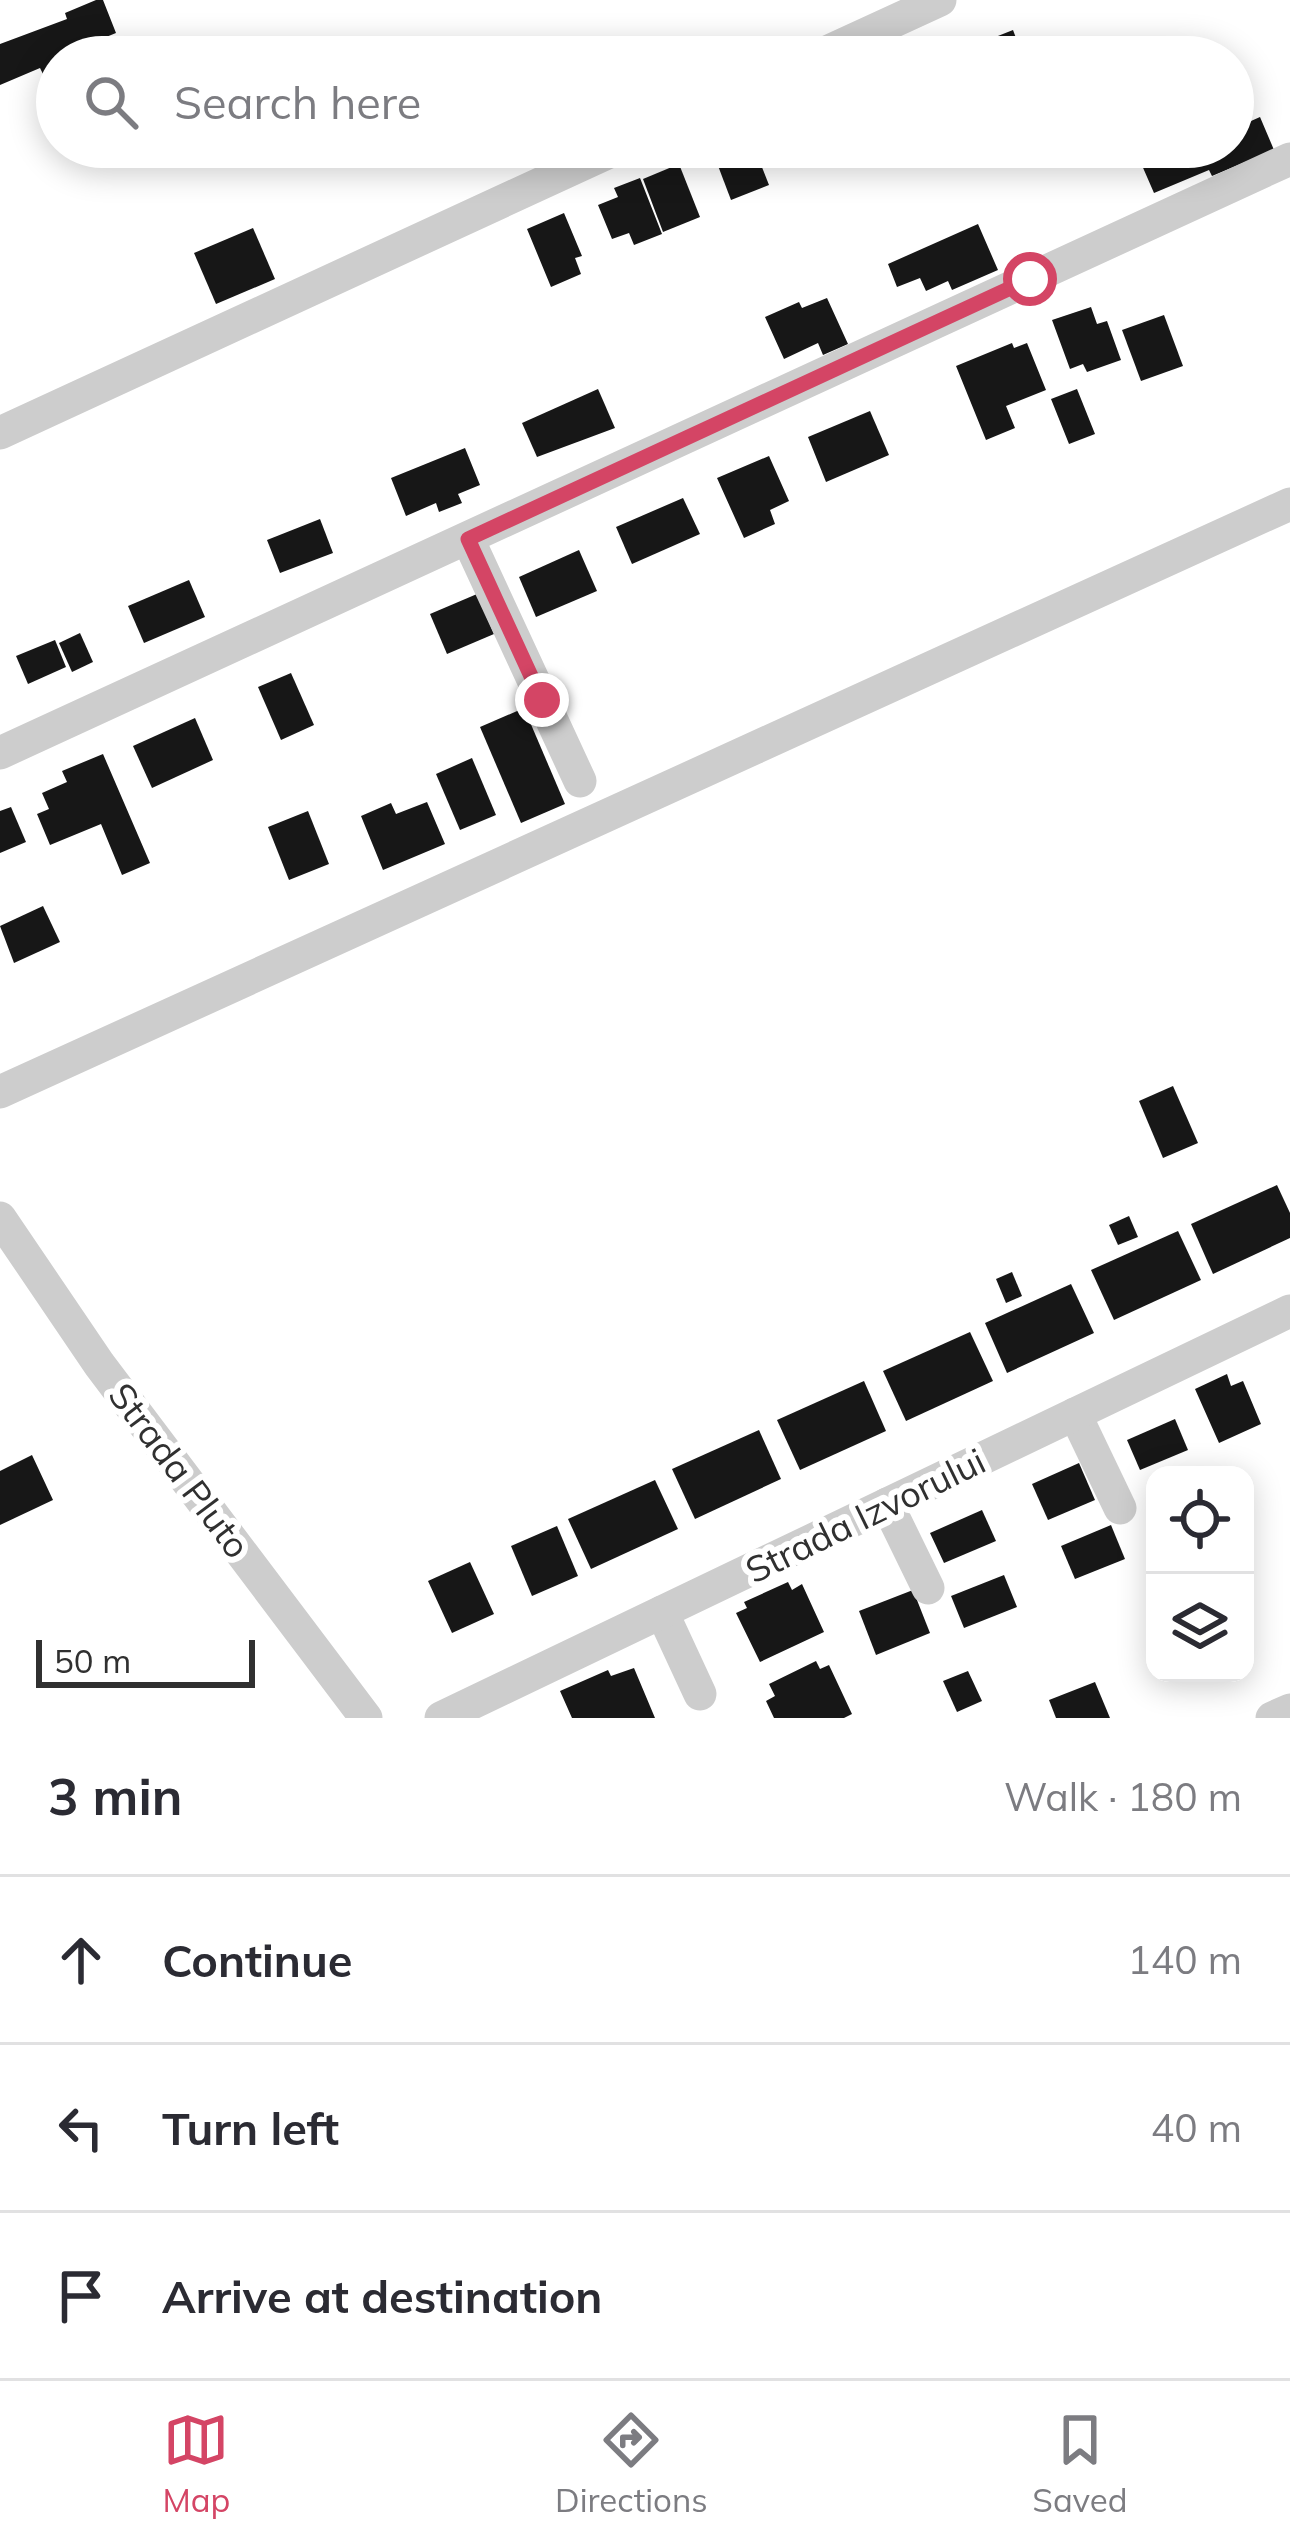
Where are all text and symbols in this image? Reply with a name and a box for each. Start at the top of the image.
search box [36,36,1254,168]
icon: search [78,69,144,135]
text: Search here [174,74,421,130]
route start [1003,252,1057,306]
route end [515,673,569,727]
street label: Strada Pluto [99,1373,261,1567]
street label: Strada Izvorului [738,1438,992,1592]
map controls [1146,1466,1254,1682]
button: locate [1146,1466,1254,1574]
button: layers [1146,1574,1254,1682]
scale bar [36,1634,255,1687]
text: 50 m [54,1640,131,1681]
text: 3 min [48,1764,183,1828]
text: Walk · 180 m [1004,1772,1242,1821]
icon: ahead [48,1927,114,1993]
text: Continue [162,1932,352,1988]
text: 140 m [1127,1935,1242,1984]
icon: left [48,2095,114,2161]
text: Turn left [162,2100,339,2156]
text: 40 m [1151,2103,1242,2152]
icon: arrive [48,2263,114,2329]
text: Arrive at destination [162,2268,602,2324]
tab: Map [162,2407,230,2520]
tab: Directions [555,2407,708,2520]
tab: Saved [1032,2407,1128,2520]

